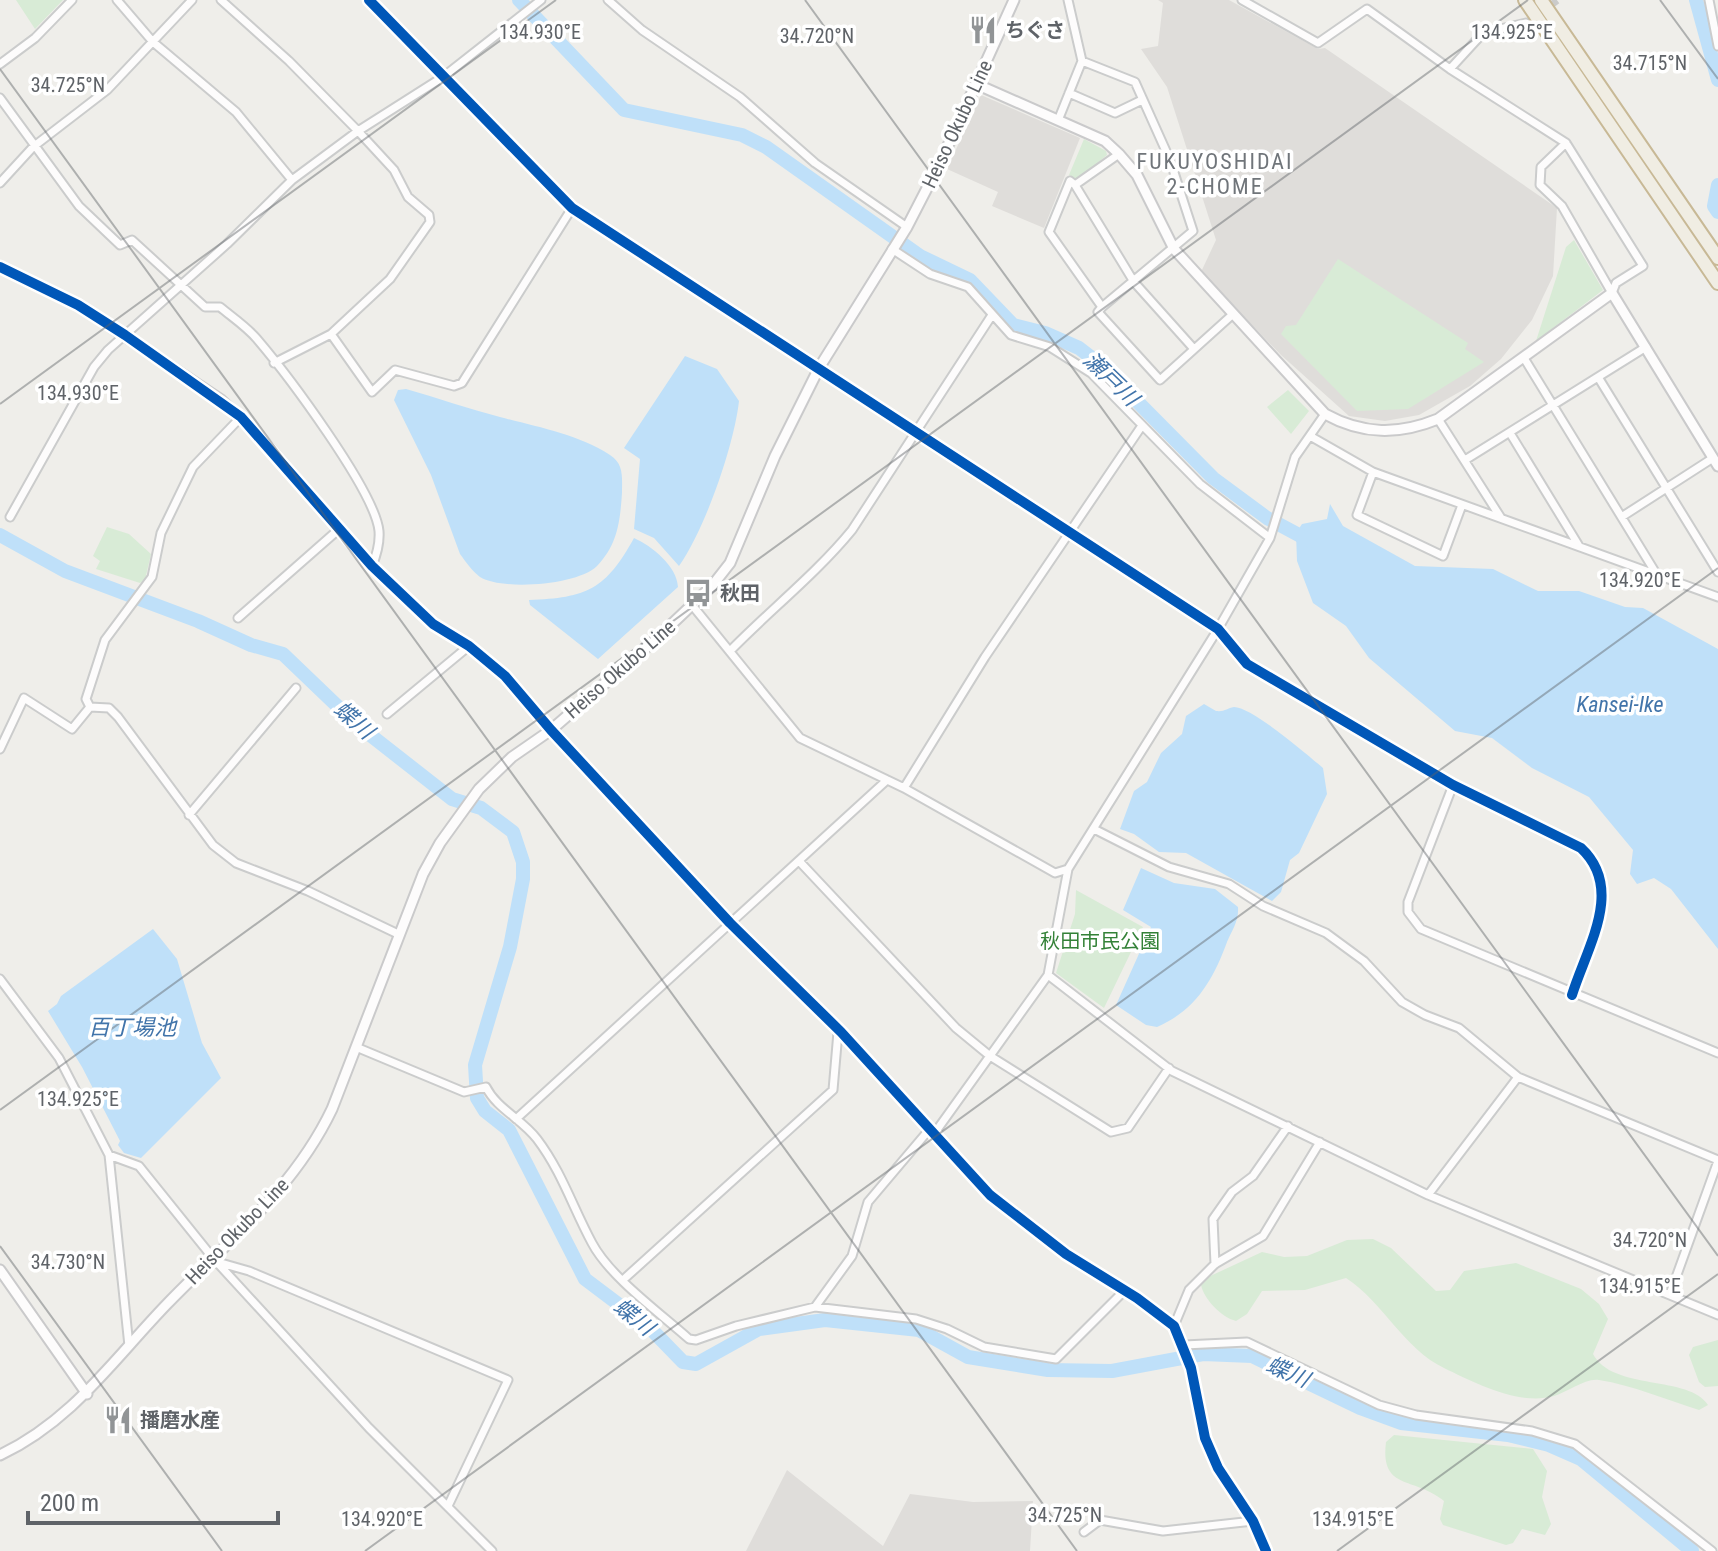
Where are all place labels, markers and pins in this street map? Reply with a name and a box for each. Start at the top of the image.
restaurant icon: ちぐさ [968,15,998,45]
place label: ちぐさ [1005,18,1065,42]
bus stop icon: 秋田 [683,578,713,608]
place label: 秋田 [720,581,760,605]
restaurant icon: 播磨水産 [103,1405,133,1435]
place label: 播磨水産 [140,1408,220,1432]

